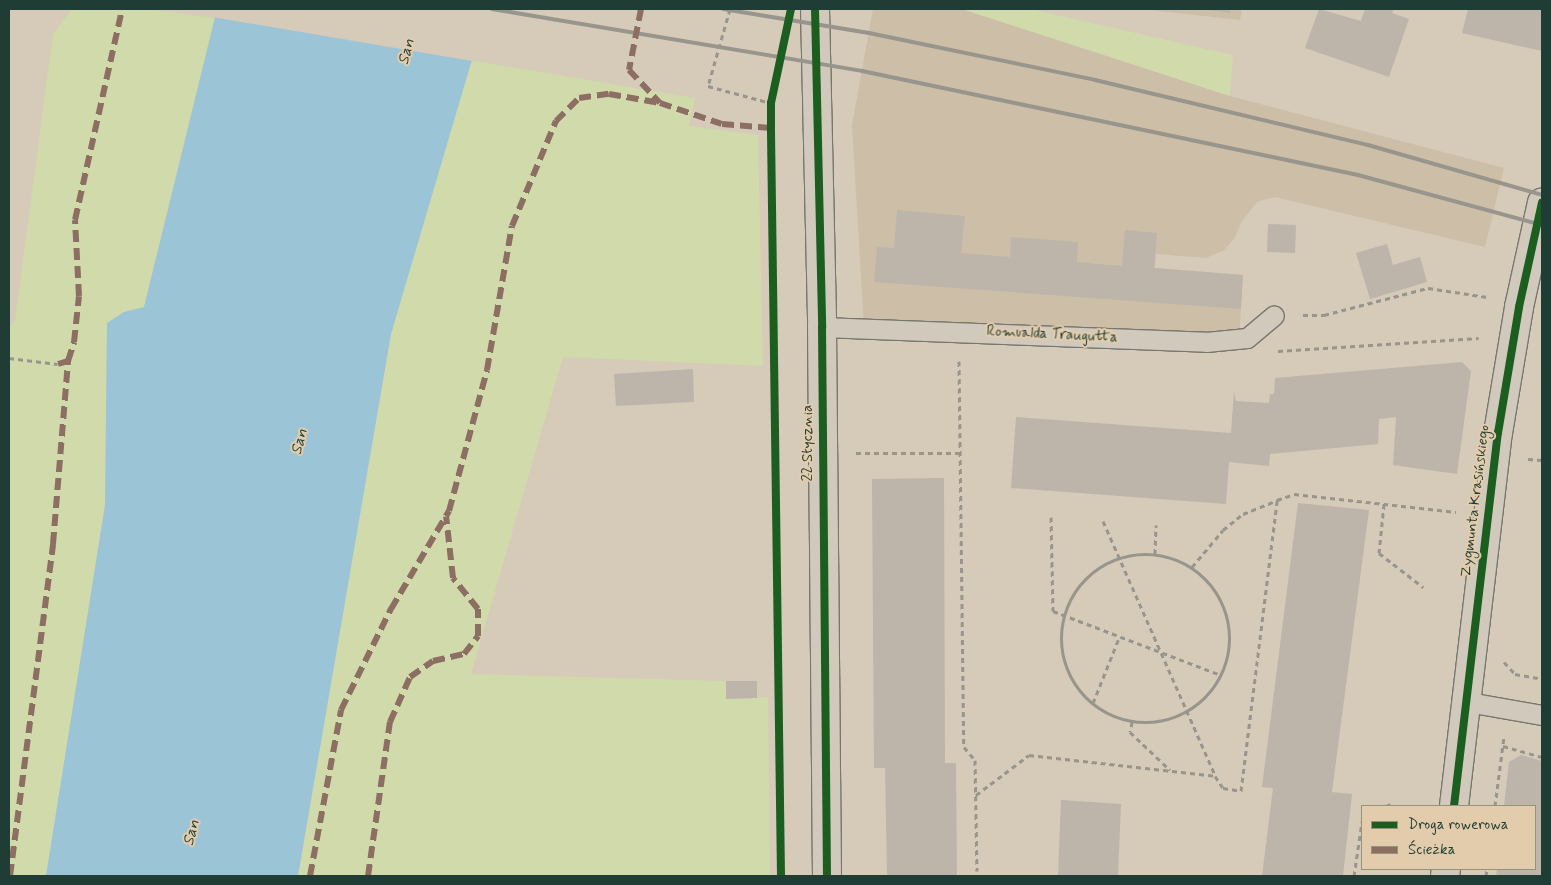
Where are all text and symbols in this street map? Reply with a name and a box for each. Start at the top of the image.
water label: San [394,37,420,67]
street label: Romualda Traugutta [987,323,1117,347]
street label: 22 Stycznia [800,405,818,481]
street label: Zygmunta Krasińskiego [1458,424,1494,578]
water label: San [287,427,313,457]
legend [1361,805,1536,870]
text: Droga rowerowa [1408,815,1508,835]
water label: San [179,818,205,848]
text: Ścieżka [1408,840,1455,860]

